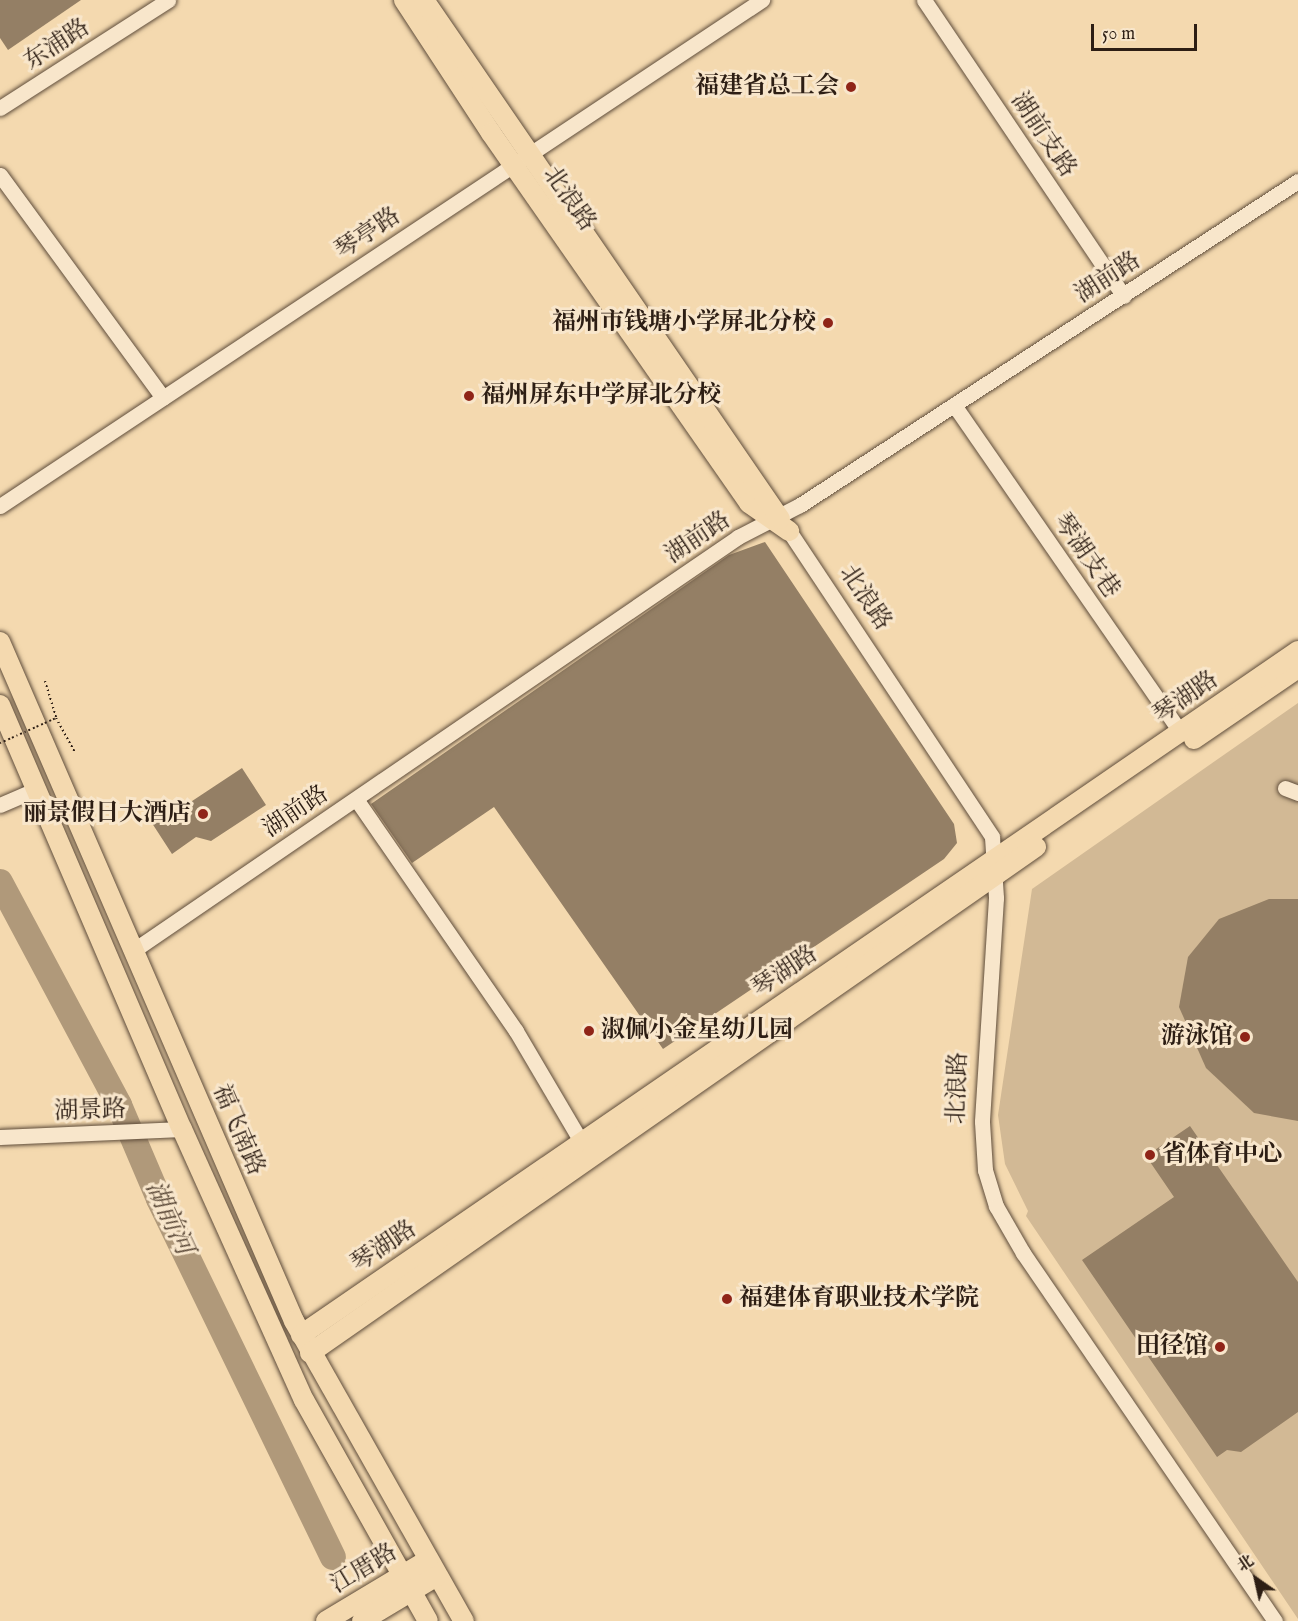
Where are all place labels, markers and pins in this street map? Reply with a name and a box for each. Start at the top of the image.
place label: 福建省总工会 [695,73,839,101]
marker: 福建省总工会 [844,80,858,94]
place label: 福州市钱塘小学屏北分校 [552,309,816,337]
marker: 福州市钱塘小学屏北分校 [821,316,835,330]
place label: 福州屏东中学屏北分校 [481,382,721,410]
marker: 福州屏东中学屏北分校 [462,389,476,403]
place label: 丽景假日大酒店 [23,800,191,828]
marker: 丽景假日大酒店 [196,807,210,821]
place label: 淑佩小金星幼儿园 [601,1017,793,1045]
place label: 游泳馆 [1161,1023,1233,1051]
marker: 淑佩小金星幼儿园 [582,1024,596,1038]
marker: 游泳馆 [1238,1030,1252,1044]
place label: 省体育中心 [1162,1141,1282,1169]
marker: 省体育中心 [1143,1148,1157,1162]
place label: 福建体育职业技术学院 [739,1285,979,1313]
marker: 福建体育职业技术学院 [720,1292,734,1306]
place label: 田径馆 [1136,1333,1208,1361]
marker: 田径馆 [1213,1340,1227,1354]

